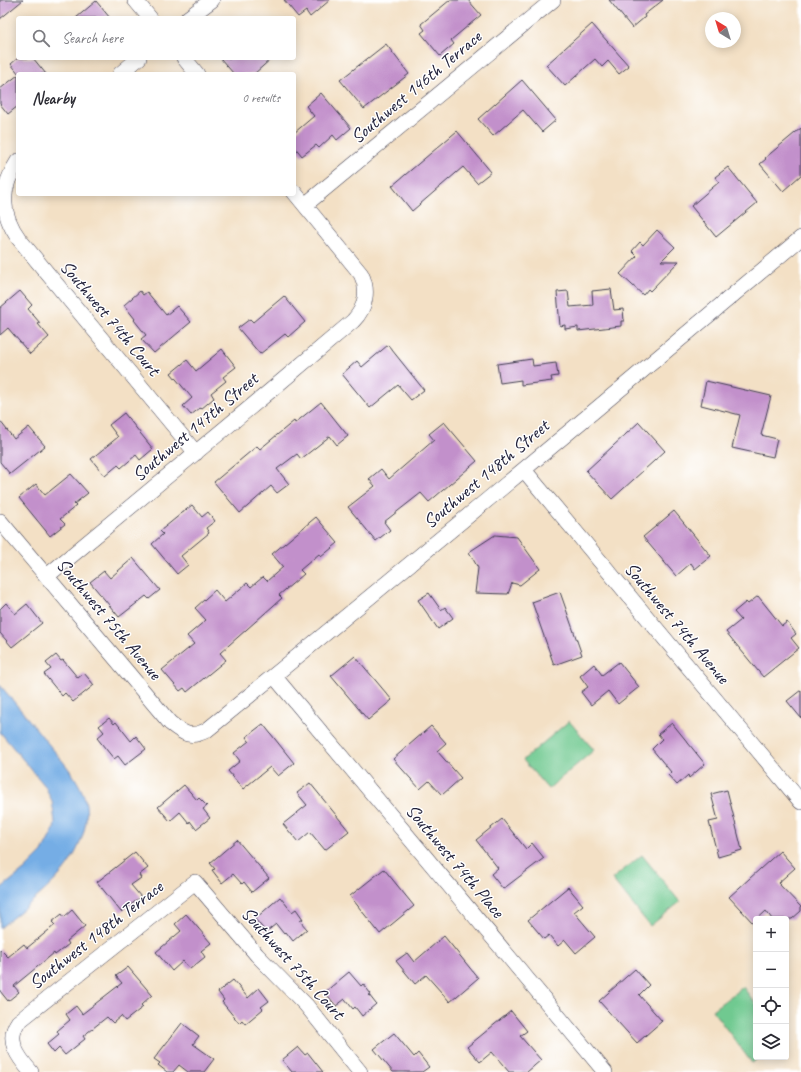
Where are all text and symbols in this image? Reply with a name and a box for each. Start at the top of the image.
north arrow [705,12,741,48]
search box [16,16,296,60]
street label: Southwest 146th Terrace [346,24,488,149]
icon: search [30,27,52,49]
text: Search here [62,29,123,48]
text: Nearby [32,88,75,109]
text: 0 results [242,90,280,106]
street label: Southwest 74th Court [55,255,166,382]
street label: Southwest 147th Street [127,366,264,487]
street label: Southwest 148th Street [418,413,555,534]
street label: Southwest 75th Avenue [51,553,168,686]
street label: Southwest 74th Avenue [619,557,736,690]
street label: Southwest 74th Place [401,799,511,924]
street label: Southwest 148th Terrace [24,874,169,995]
street label: Southwest 75th Court [236,902,351,1026]
map controls [753,916,789,1060]
button: + [753,916,789,952]
button: − [753,952,789,988]
button: locate [753,988,789,1024]
button: layers [753,1024,789,1060]

